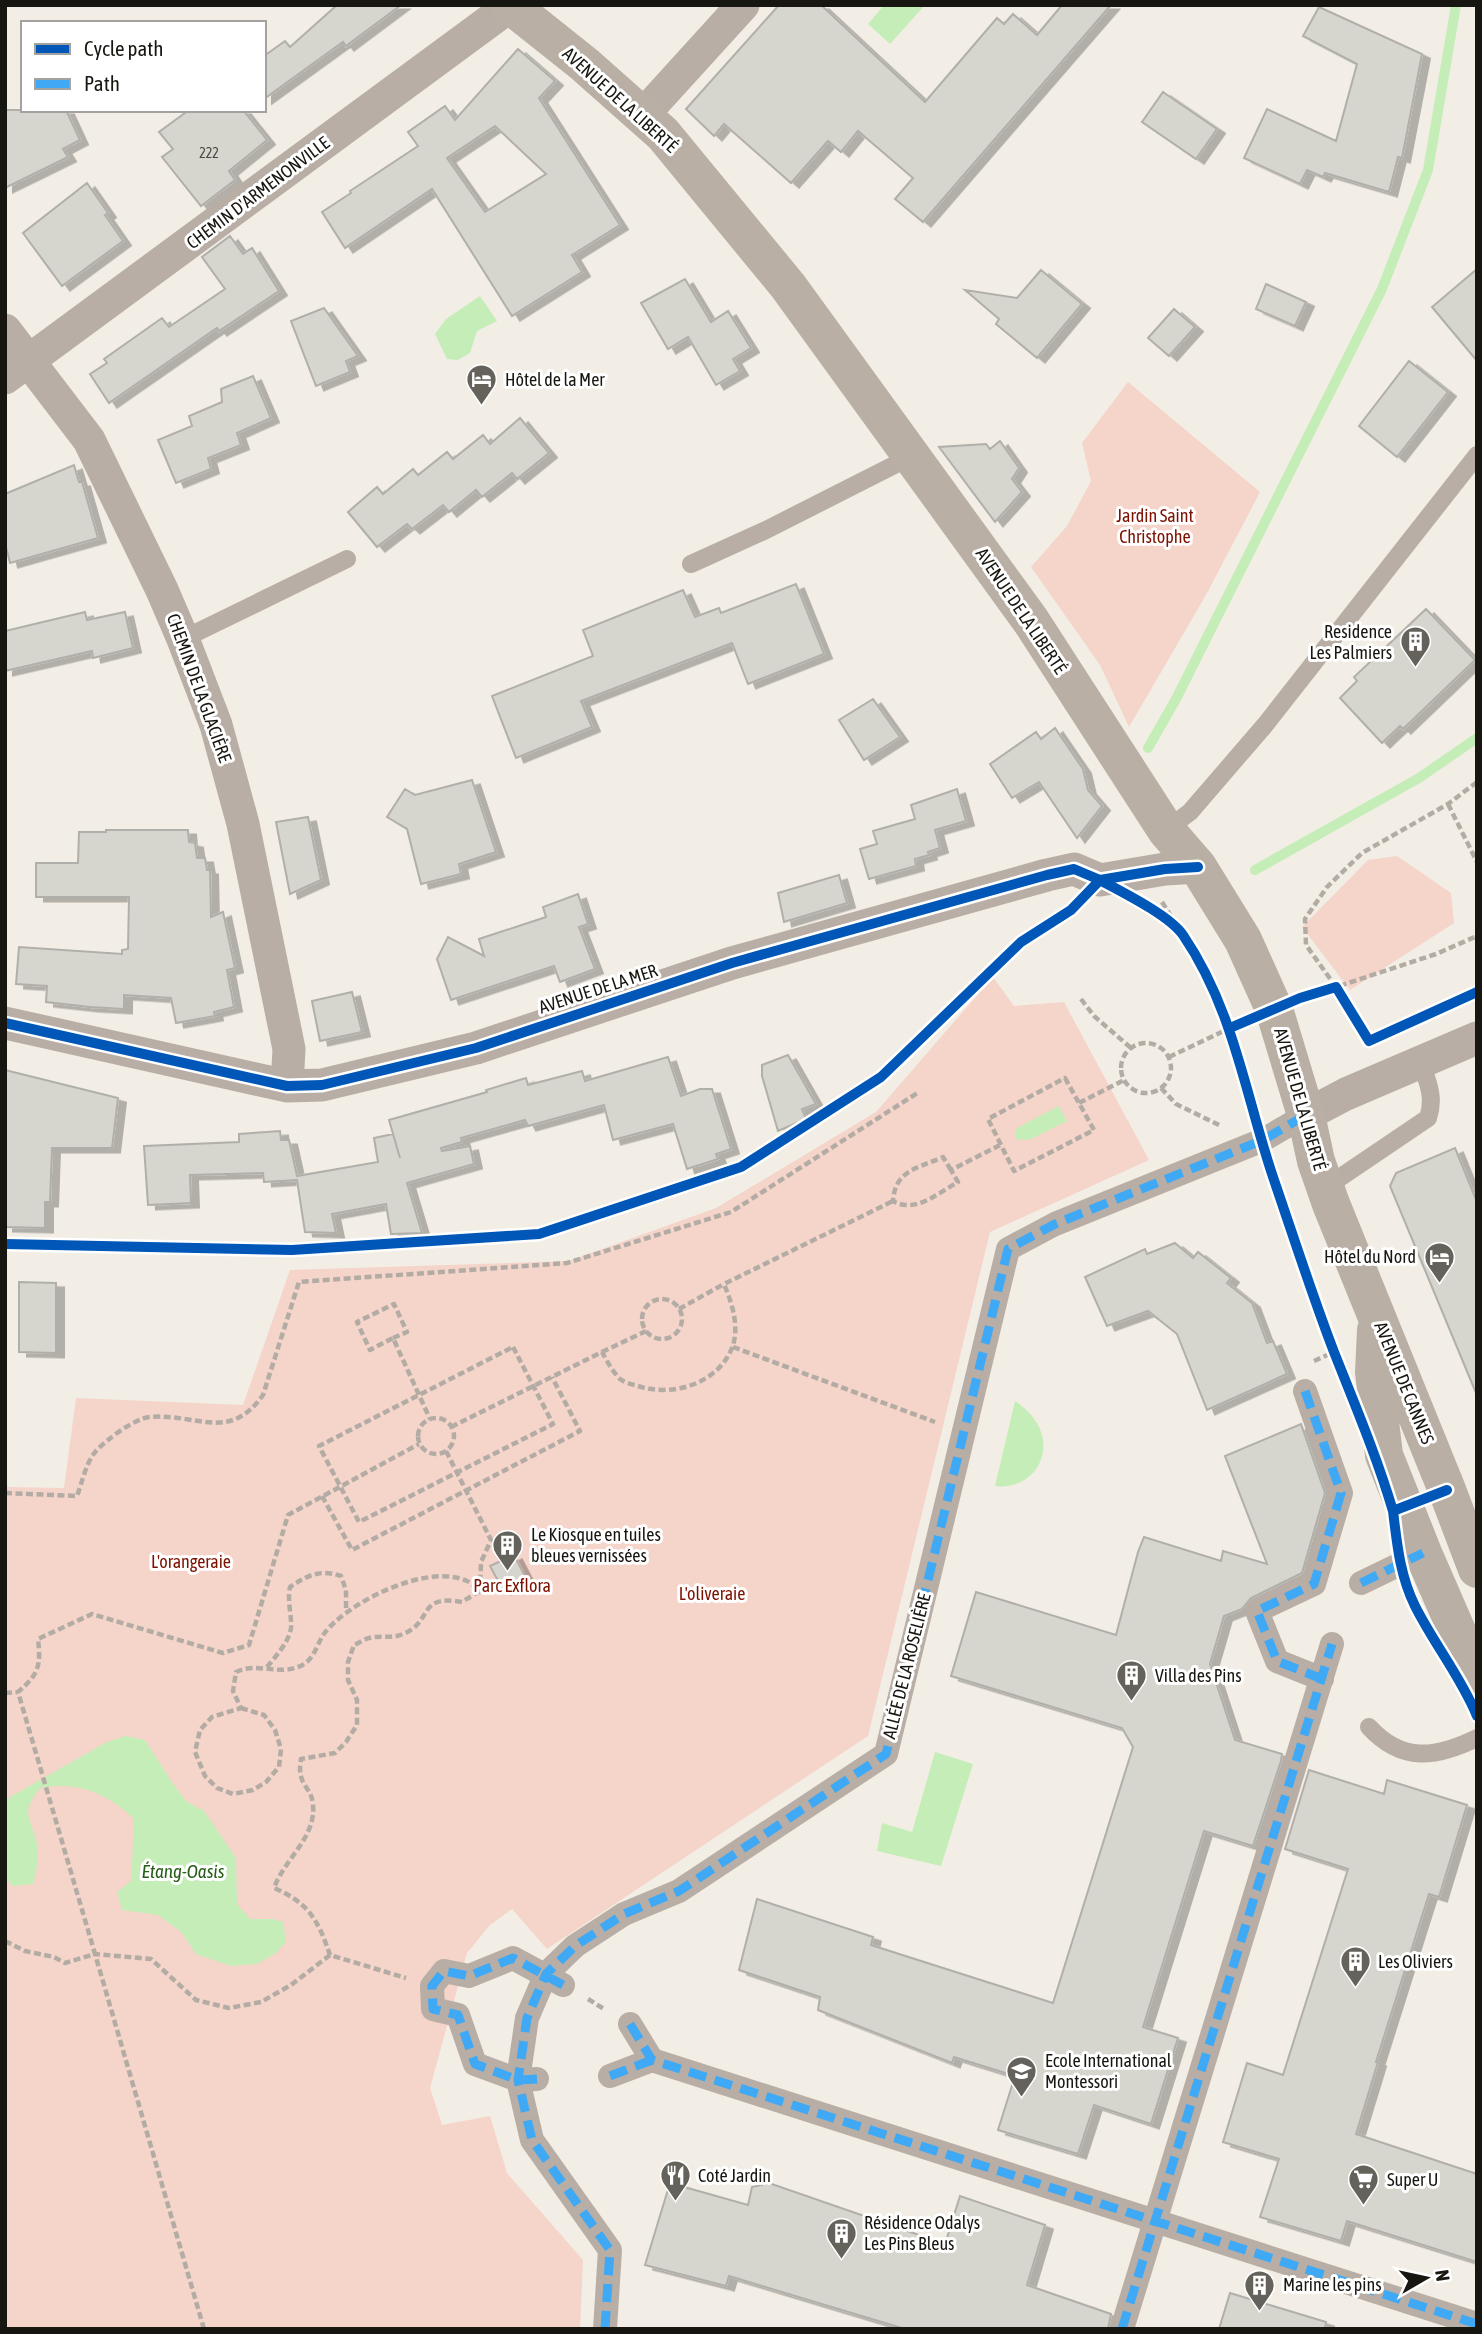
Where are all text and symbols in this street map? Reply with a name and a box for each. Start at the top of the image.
legend [21,21,266,112]
text: Cycle path [84,36,163,60]
street label: AVENUE DE LA LIBERTÉ [559,43,682,157]
text: Path [84,71,120,95]
street label: CHEMIN D'ARMENONVILLE [182,132,333,253]
house number: 222 [199,145,219,161]
hotel icon: Hôtel de la Mer [465,363,499,407]
place label: Hôtel de la Mer [505,369,605,390]
park label: Jardin Saint Christophe [1116,505,1194,547]
street label: AVENUE DE LA LIBERTÉ [972,544,1071,678]
street label: CHEMIN DE LA GLACIÈRE [163,611,236,765]
place label: Residence Les Palmiers [1310,621,1392,663]
building icon: Residence Les Palmiers [1398,625,1432,669]
street label: AVENUE DE LA MER [536,959,660,1018]
street label: AVENUE DE LA LIBERTÉ [1270,1025,1331,1173]
hotel icon: Hôtel du Nord [1422,1240,1456,1284]
place label: Hôtel du Nord [1324,1246,1416,1267]
street label: AVENUE DE CANNES [1370,1319,1439,1447]
place label: Le Kiosque en tuiles bleues vernissées [531,1524,661,1566]
building icon: Le Kiosque en tuiles bleues vernissées [491,1528,525,1572]
park label: L'orangeraie [151,1551,231,1572]
park label: Parc Exflora [473,1575,551,1596]
park label: L'oliveraie [679,1583,745,1604]
street label: ALLÉE DE LA ROSELIÈRE [878,1591,935,1741]
building icon: Villa des Pins [1115,1659,1149,1703]
place label: Villa des Pins [1155,1665,1242,1686]
water label: Étang-Oasis [142,1860,225,1882]
building icon: Les Oliviers [1338,1945,1372,1989]
place label: Les Oliviers [1378,1951,1453,1972]
place label: Ecole International Montessori [1045,2050,1172,2092]
school or university icon: Ecole International Montessori [1005,2054,1039,2098]
restaurant icon: Coté Jardin [658,2159,692,2203]
supermarket icon: Super U [1347,2163,1381,2207]
place label: Coté Jardin [698,2165,771,2186]
place label: Super U [1387,2169,1438,2190]
place label: Résidence Odalys Les Pins Bleus [864,2212,980,2254]
building icon: Résidence Odalys Les Pins Bleus [824,2216,858,2260]
north arrow [1391,2243,1461,2313]
building icon: Marine les pins [1243,2268,1277,2312]
text: N [1431,2268,1455,2283]
place label: Marine les pins [1283,2274,1382,2295]

